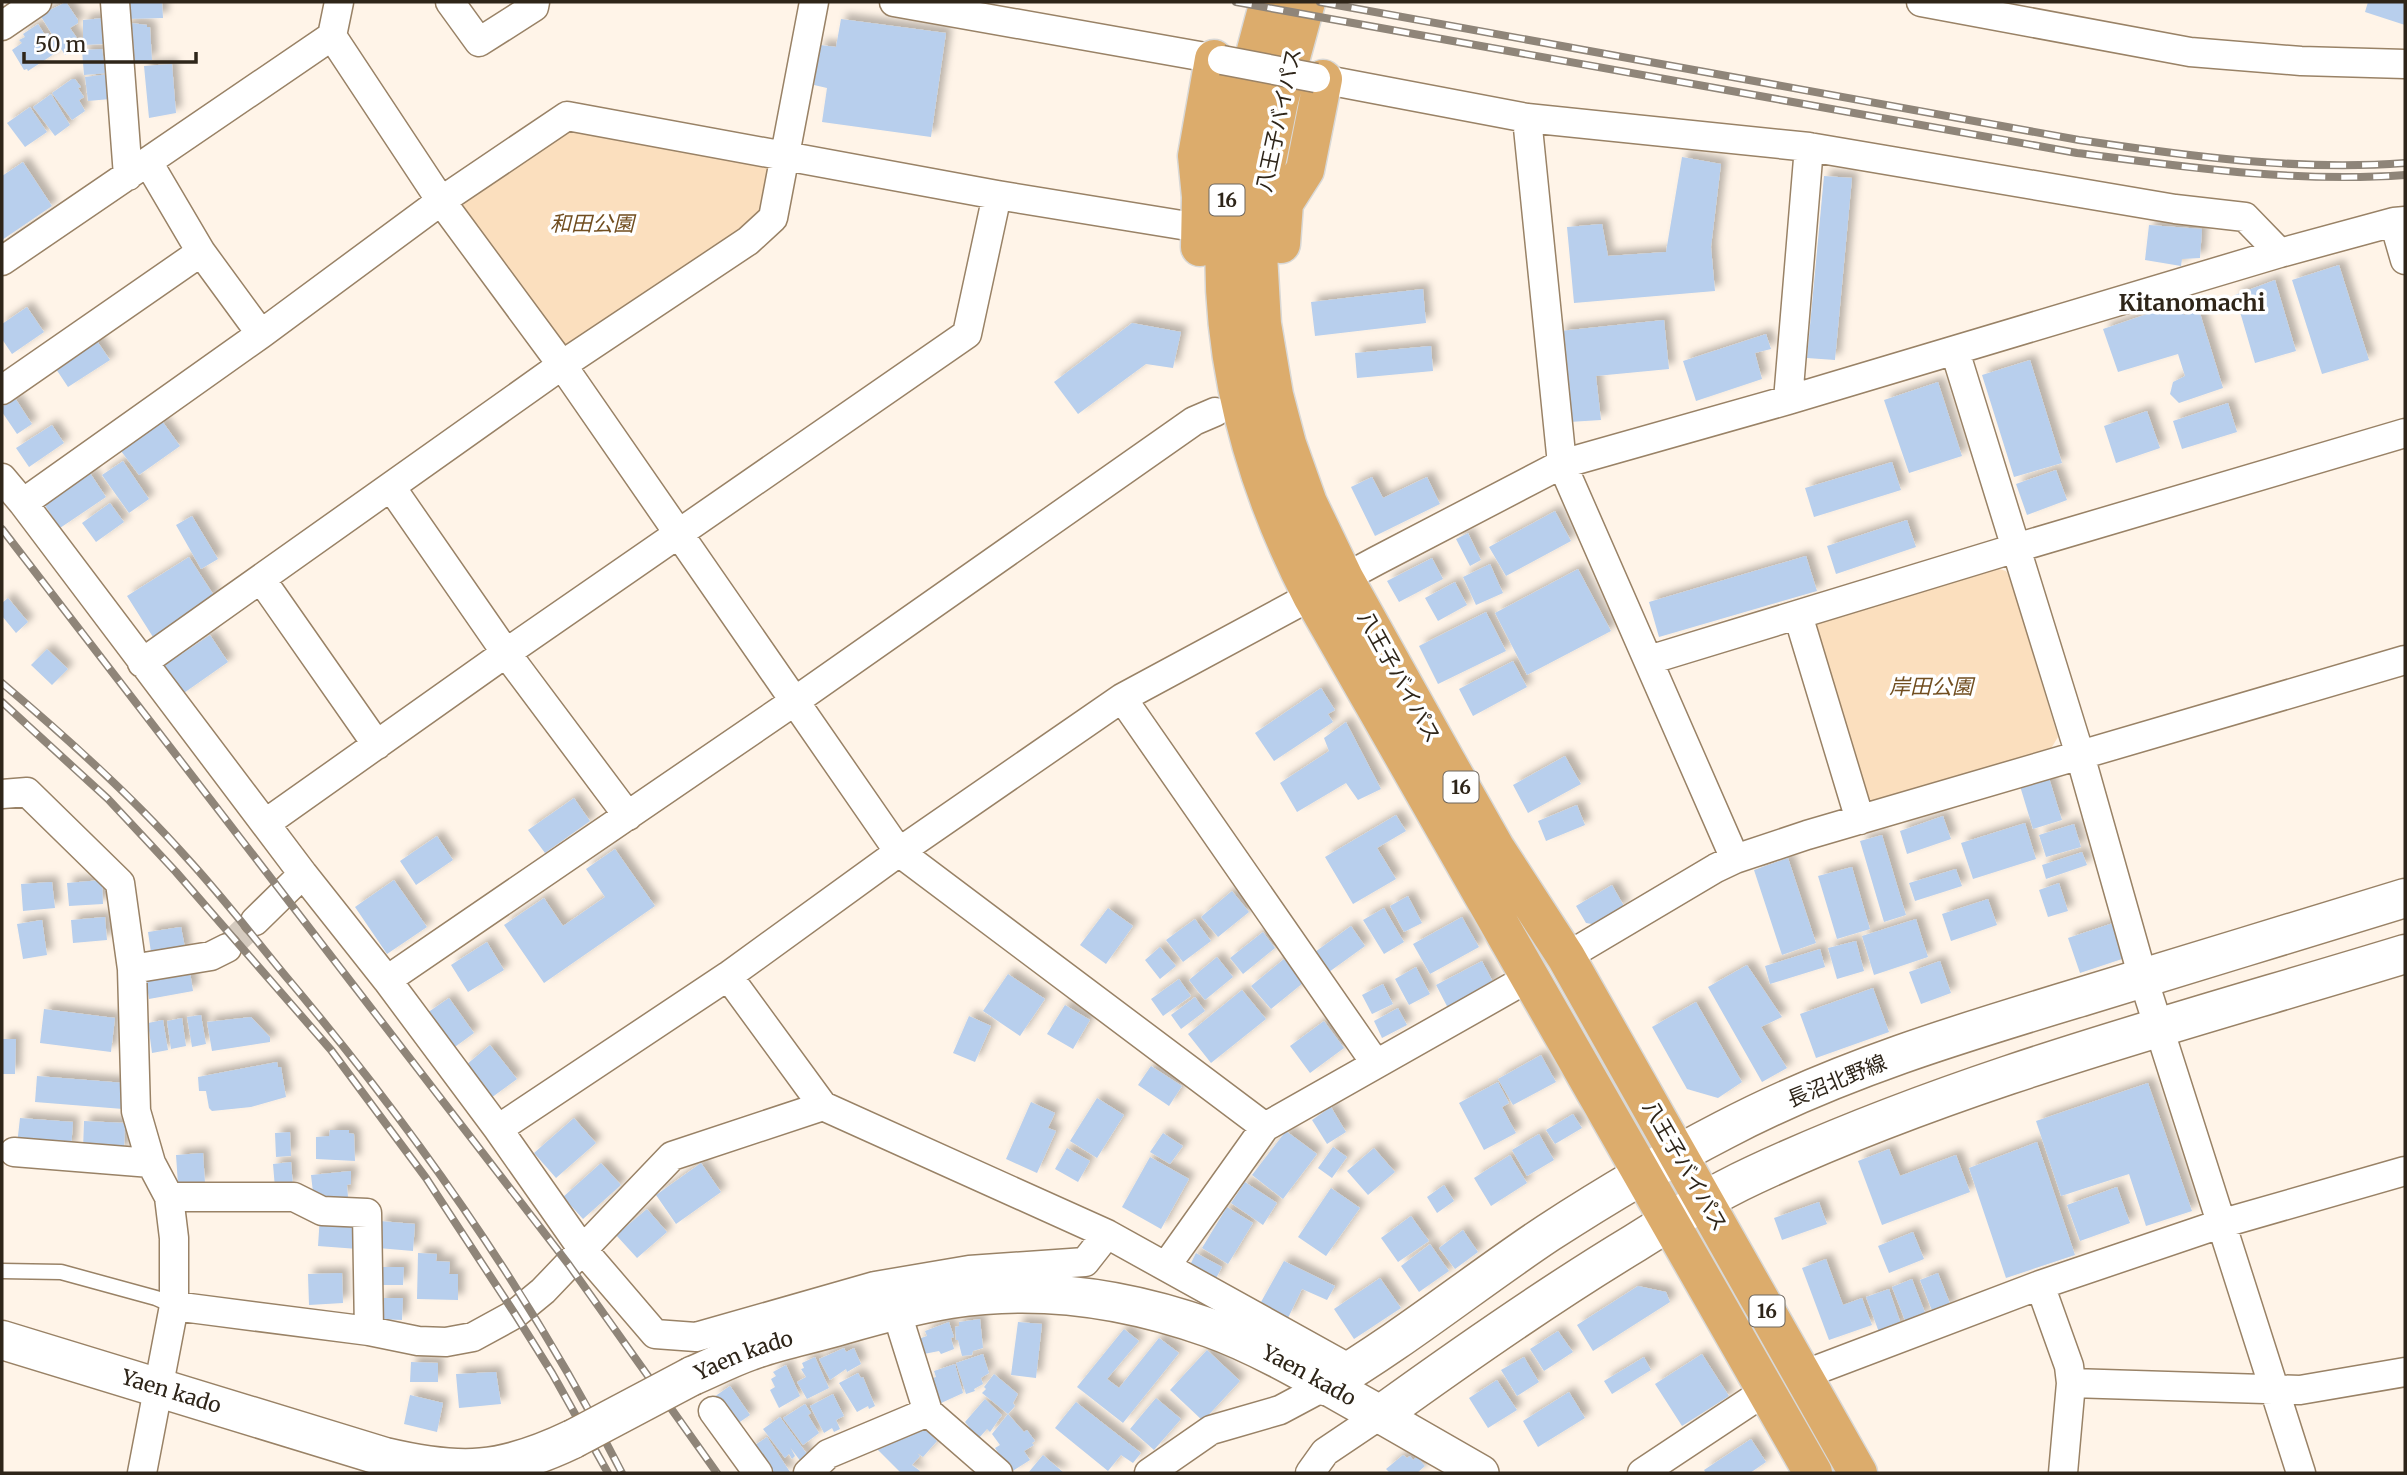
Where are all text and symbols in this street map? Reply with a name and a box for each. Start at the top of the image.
scale bar [24,21,196,65]
text: 50 m [35,31,86,58]
street label: 八王子バイパス [1250,45,1307,194]
road number: 16 [1210,184,1244,216]
park label: 和田公園 [550,210,637,237]
district label: Kitanomachi [2119,288,2266,317]
street label: 八王子バイパス [1352,606,1447,747]
park label: 岸田公園 [1889,673,1976,700]
road number: 16 [1444,772,1478,802]
street label: 長沼北野線 [1783,1048,1891,1113]
street label: 八王子バイパス [1637,1096,1734,1236]
road number: 16 [1750,1296,1784,1326]
street label: Yaen kado [689,1325,796,1387]
street label: Yaen kado [1257,1338,1361,1412]
street label: Yaen kado [117,1363,225,1419]

